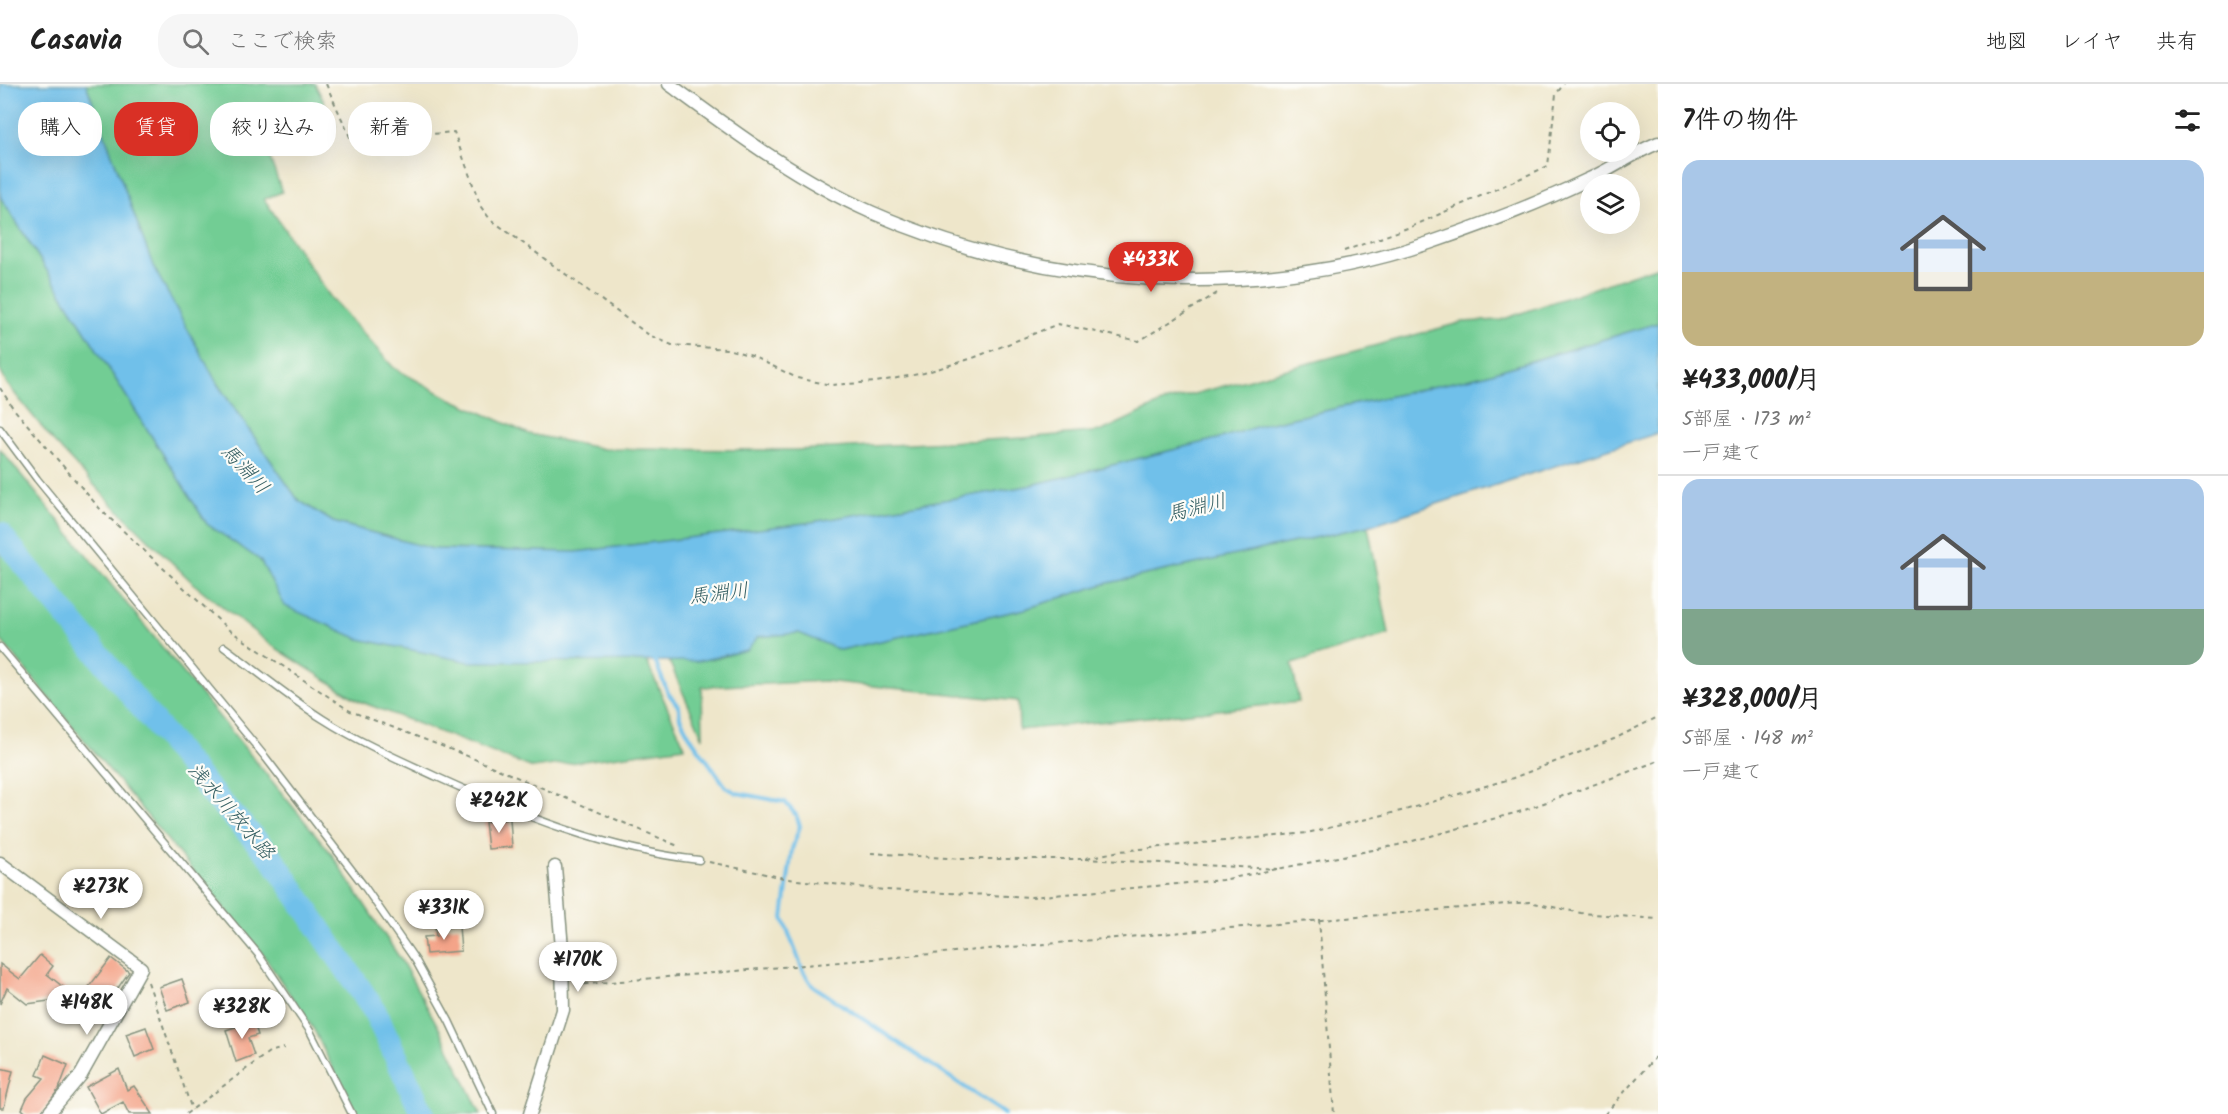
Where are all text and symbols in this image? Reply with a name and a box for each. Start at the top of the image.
search box [158,14,578,68]
text: Casavia [30,19,122,64]
icon: search [179,25,212,58]
text: ここで検索 [227,25,337,60]
text: 地図 [1986,26,2028,59]
text: レイヤ [2061,26,2123,59]
text: 共有 [2156,26,2198,59]
text: 7件の物件 [1682,100,1798,142]
chip: 購入 [18,102,102,156]
chip: 賃貸 [114,102,198,156]
chip: 絞り込み [210,102,336,156]
chip: 新着 [348,102,432,156]
map controls [1580,102,1640,234]
button: locate [1580,102,1640,162]
icon: filters [2171,104,2204,137]
button: layers [1580,174,1640,234]
icon: home [1889,199,1997,307]
pin: ¥433K [1109,242,1193,293]
text: ¥433K [1122,245,1180,277]
text: ¥433,000/月 [1682,360,1821,402]
text: 5部屋 · 173 m² [1682,404,1811,436]
water label: 馬淵川 [212,437,276,503]
text: 一戸建て [1682,438,1762,470]
water label: 馬淵川 [1164,486,1230,532]
icon: home [1889,518,1997,626]
water label: 馬淵川 [687,575,751,615]
text: ¥328,000/月 [1682,679,1823,721]
text: 5部屋 · 148 m² [1682,723,1813,755]
water label: 浅水川放水路 [179,756,282,869]
text: 一戸建て [1682,757,1762,789]
pin: ¥242K [457,783,541,834]
text: ¥242K [470,786,528,818]
pin: ¥273K [59,869,143,920]
text: ¥273K [73,872,129,904]
pin: ¥331K [402,890,486,941]
text: ¥331K [418,893,470,925]
pin: ¥170K [536,942,620,993]
text: ¥170K [553,945,603,977]
pin: ¥148K [45,985,129,1036]
text: ¥148K [60,988,114,1020]
pin: ¥328K [200,989,284,1040]
text: ¥328K [213,992,271,1024]

